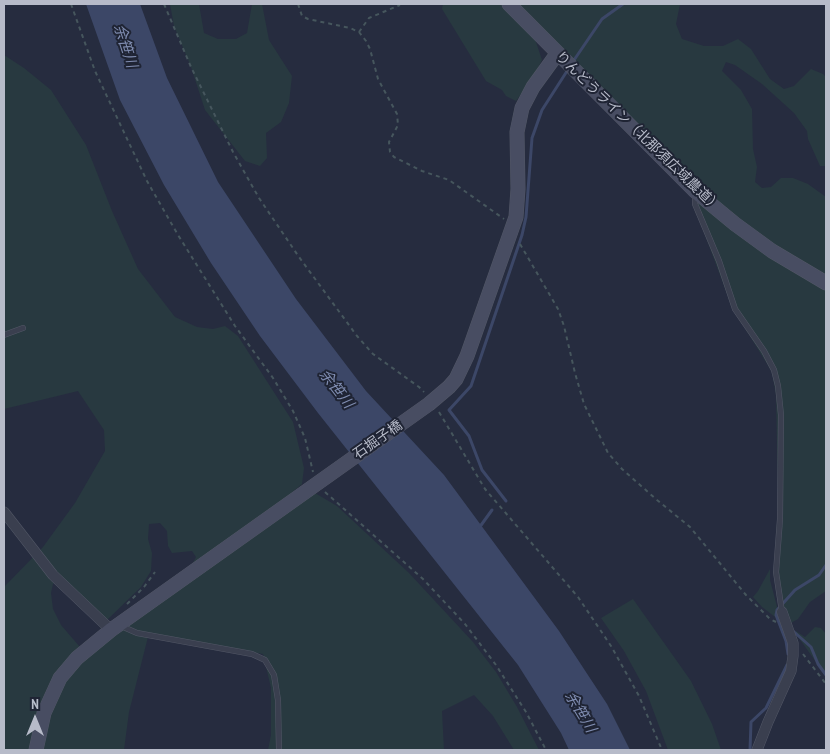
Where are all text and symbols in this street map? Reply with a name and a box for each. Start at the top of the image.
water label: 余笹川 [109,22,141,70]
street label: りんどうライン（北那須広域農道） [552,48,724,216]
water label: 余笹川 [315,366,357,412]
street label: 石掘子橋 [350,417,406,463]
water label: 余笹川 [561,688,599,736]
north arrow [10,694,60,744]
text: N [31,695,39,713]

